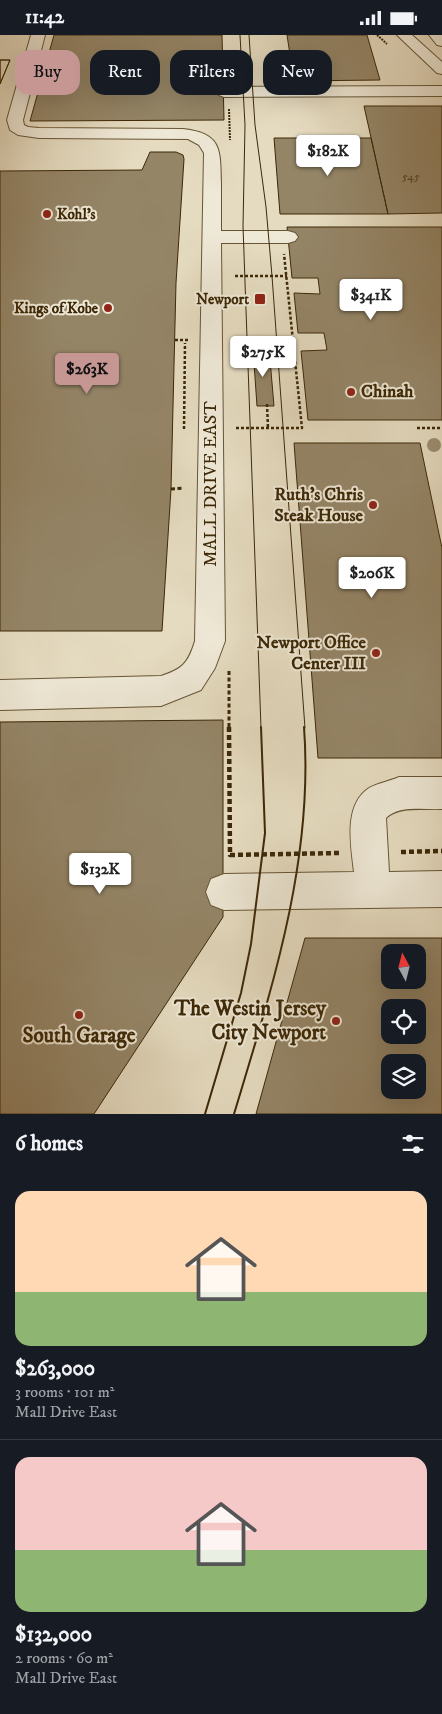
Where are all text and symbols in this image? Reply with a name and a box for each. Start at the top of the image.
text: 11:42 [25,6,64,29]
chip: Buy [15,50,80,95]
chip: Rent [90,50,160,95]
chip: Filters [170,50,253,95]
chip: New [263,50,332,95]
pin: $182K [293,135,363,177]
text: $182K [307,141,349,161]
house number: 545 [402,169,420,184]
place label: Kohl's [57,205,96,224]
marker: Kohl's [41,208,53,220]
pin: $341K [336,279,406,321]
text: $341K [350,285,392,305]
place label: Newport [196,290,249,309]
marker: Newport [253,292,267,306]
place label: Kings of Kobe [14,299,99,318]
marker: Kings of Kobe [102,302,114,314]
pin: $275K [228,335,298,378]
text: $275K [241,342,285,362]
pin: $263K [52,353,122,395]
text: $263K [66,359,108,379]
place label: Chinah [361,381,414,403]
marker: Chinah [345,386,357,398]
street label: MALL DRIVE EAST [200,401,222,567]
place label: Ruth's Chris Steak House [274,484,364,527]
marker: Ruth's Chris Steak House [367,499,379,511]
pin: $206K [337,557,407,599]
text: $206K [350,563,394,583]
place label: Newport Office Center III [257,632,367,675]
marker: Newport Office Center III [370,647,382,659]
pin: $132K [65,853,135,895]
text: $132K [80,859,120,879]
north arrow [381,944,426,989]
map controls [381,944,426,1099]
place label: The Westin Jersey City Newport [173,996,327,1046]
button: locate [381,999,426,1044]
marker: South Garage [73,1009,85,1021]
marker: The Westin Jersey City Newport [330,1015,342,1027]
place label: South Garage [23,1023,136,1049]
button: layers [381,1054,426,1099]
icon: filters [399,1130,427,1158]
text: 6 homes [15,1131,83,1157]
icon: home [176,1224,266,1314]
text: $263,000 [15,1356,95,1382]
text: 3 rooms · 101 m² [15,1382,114,1402]
text: Mall Drive East [15,1402,117,1422]
icon: home [176,1489,266,1579]
text: $132,000 [15,1622,92,1648]
text: 2 rooms · 60 m² [15,1648,113,1668]
text: Mall Drive East [15,1668,117,1688]

